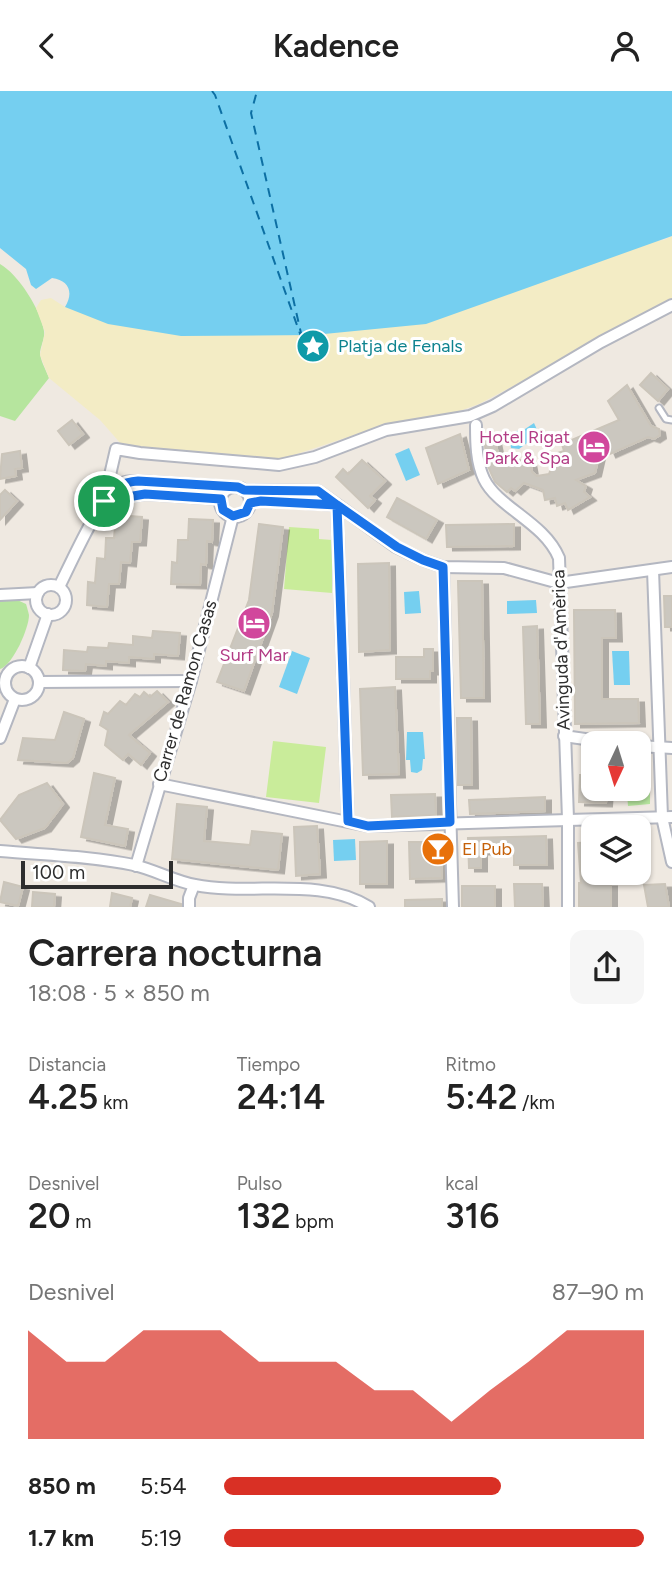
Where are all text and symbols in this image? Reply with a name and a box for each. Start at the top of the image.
icon: back [28,27,66,65]
text: Kadence [273,27,399,65]
icon: person [606,27,644,65]
place icon: Platja de Fenals [294,327,332,365]
place label: Platja de Fenals [338,335,463,357]
place label: Hotel Rigat Park & Spa [479,426,570,469]
hotel icon: Hotel Rigat Park & Spa [575,428,613,466]
pin [74,471,134,531]
icon: arrive [85,482,123,520]
street label: Avinguda d'Amèrica [547,569,575,731]
street label: Carrer de Ramon Casas [148,597,222,785]
hotel icon: Surf Mar [235,604,273,642]
place label: Surf Mar [220,644,288,666]
north arrow [581,731,651,801]
map controls [581,731,651,885]
button: layers [581,815,651,885]
bar icon: El Pub [419,830,457,868]
place label: El Pub [462,838,512,860]
scale bar [21,858,173,890]
text: 100 m [32,861,85,884]
text: Carrera nocturna [28,930,322,976]
button: share [570,930,644,1004]
text: 18:08 · 5 × 850 m [28,979,210,1007]
text: Distancia [28,1053,106,1076]
text: Tiempo [237,1053,300,1076]
text: Ritmo [445,1053,496,1076]
text: 4.25 [28,1076,98,1118]
text: 24:14 [237,1076,325,1118]
text: 5:42 [445,1076,517,1118]
text: km [98,1091,128,1114]
text: /km [517,1091,555,1114]
text: Desnivel [28,1172,100,1195]
text: Pulso [237,1172,282,1195]
text: kcal [445,1172,479,1195]
text: 20 [28,1195,71,1237]
text: 132 [237,1195,291,1237]
text: 316 [445,1195,499,1237]
text: m [71,1210,91,1233]
text: bpm [291,1210,334,1233]
text: Desnivel [28,1278,115,1306]
text: 87–90 m [552,1278,644,1306]
text: 850 m [28,1472,96,1500]
text: 5:54 [140,1472,187,1500]
text: 1.7 km [28,1524,94,1552]
text: 5:19 [140,1524,182,1552]

